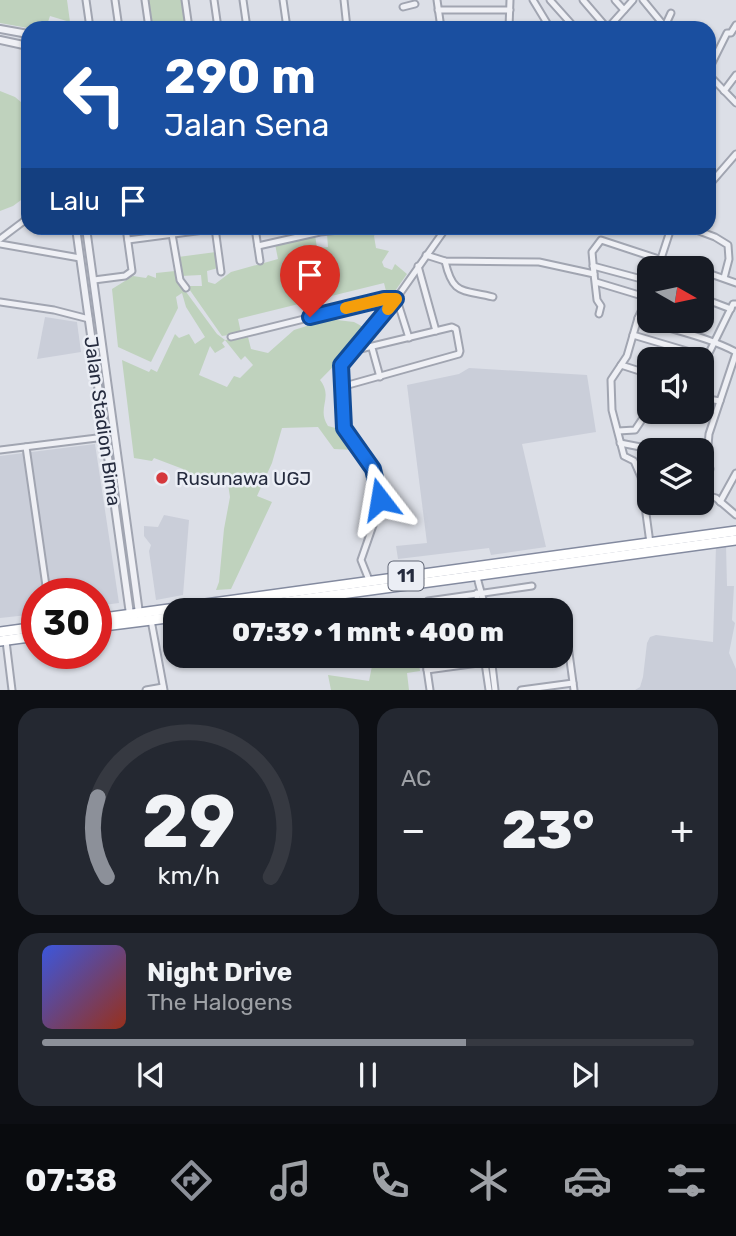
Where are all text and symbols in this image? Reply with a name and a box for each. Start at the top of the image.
text: 290 m [164,47,316,105]
icon: left [49,49,140,140]
text: Jalan Sena [164,106,329,144]
icon: arrive [114,182,152,220]
text: Lalu [49,186,100,217]
pin [280,245,340,317]
icon: arrive [291,256,329,294]
north arrow [637,256,714,332]
map controls [637,256,714,515]
street label: Jalan Stadion Bima [79,335,126,507]
button: sound [637,347,714,424]
button: layers [637,438,714,515]
position arrow [343,462,417,536]
place label: Rusunawa UGJ [176,467,311,490]
marker: Rusunawa UGJ [154,470,170,486]
road number: 11 [388,562,424,590]
speed limit sign: 30 [21,578,112,669]
text: 07:39 · 1 mnt · 400 m [232,617,504,648]
text: AC [401,764,431,792]
text: 29 [142,780,235,866]
text: 23° [502,799,594,861]
text: − [401,807,426,853]
text: + [670,807,694,853]
text: km/h [157,861,220,890]
text: Night Drive [147,957,292,988]
text: The Halogens [147,988,293,1016]
icon: previous [132,1056,170,1094]
icon: pause [349,1056,387,1094]
icon: next [566,1056,604,1094]
icon: directions [167,1156,216,1205]
icon: music [266,1156,315,1205]
icon: phone [365,1156,414,1205]
icon: climate [464,1156,513,1205]
icon: car [563,1156,612,1205]
icon: filters [662,1156,711,1205]
text: 07:38 [25,1161,117,1199]

